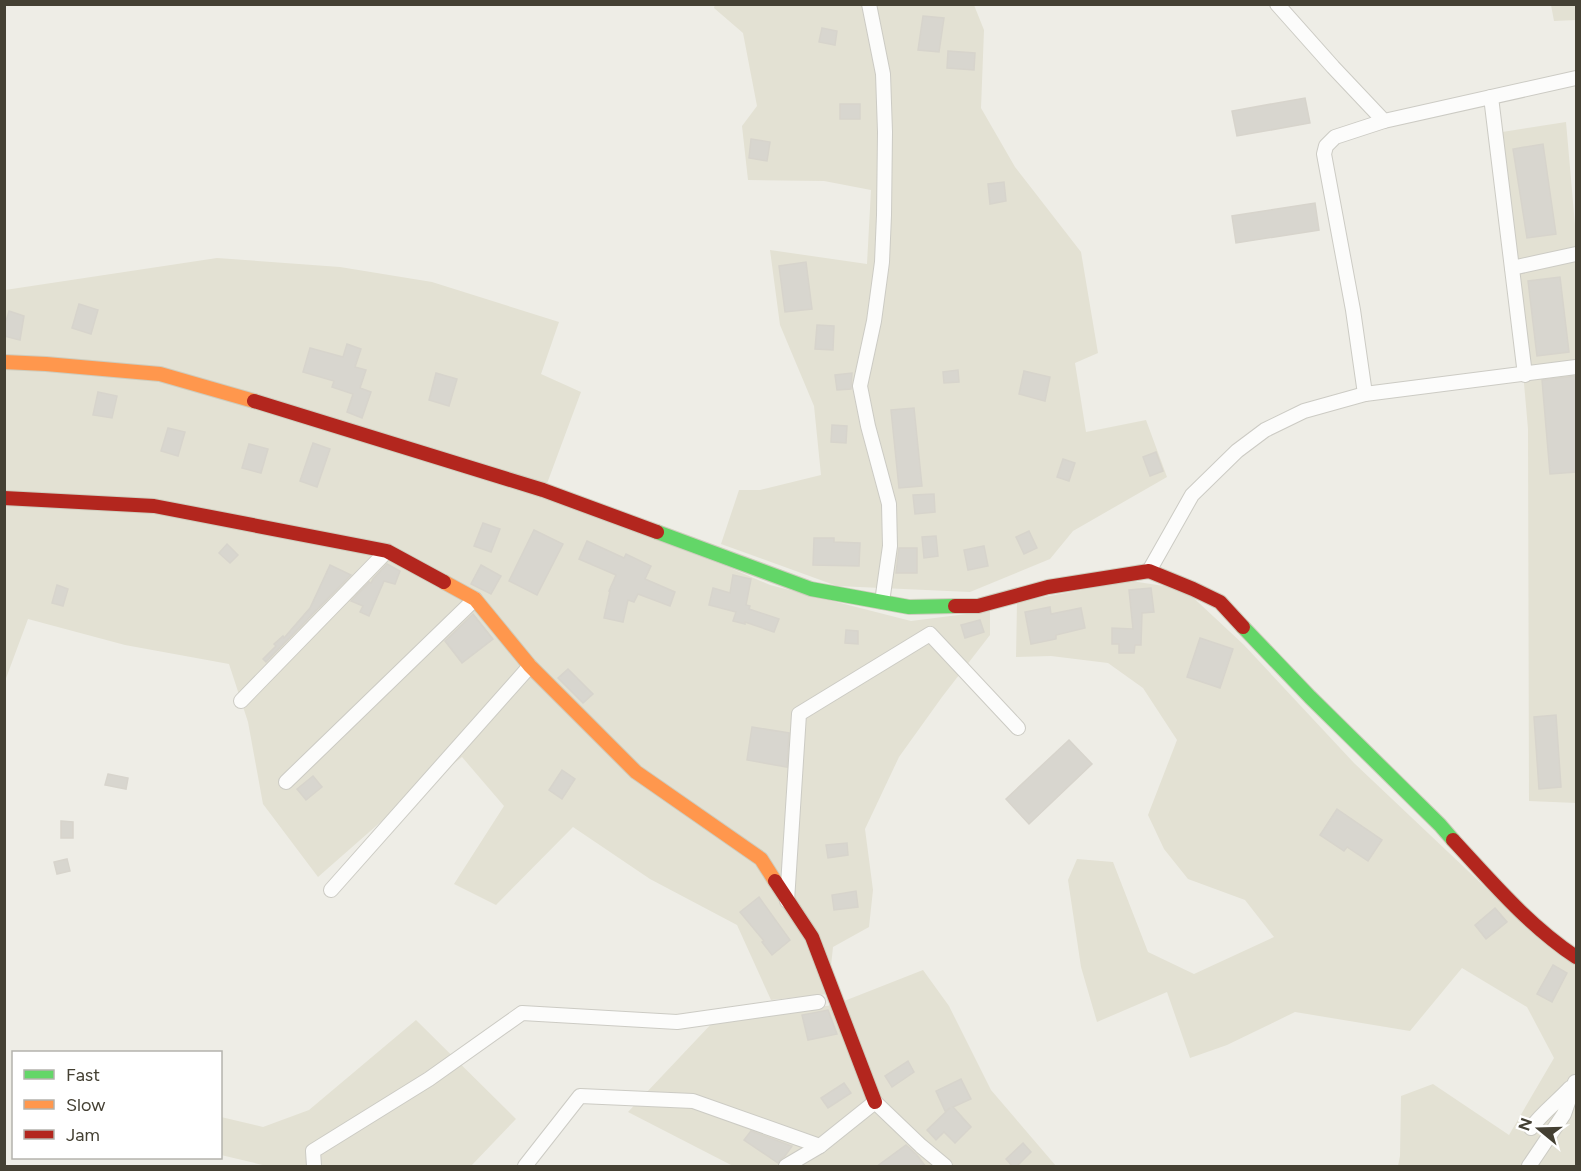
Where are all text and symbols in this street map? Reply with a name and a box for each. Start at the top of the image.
legend [12,1051,222,1159]
text: Fast [66,1064,100,1086]
text: Slow [66,1094,105,1116]
north arrow [1509,1099,1569,1159]
text: N [1514,1115,1536,1133]
text: Jam [66,1124,100,1146]

